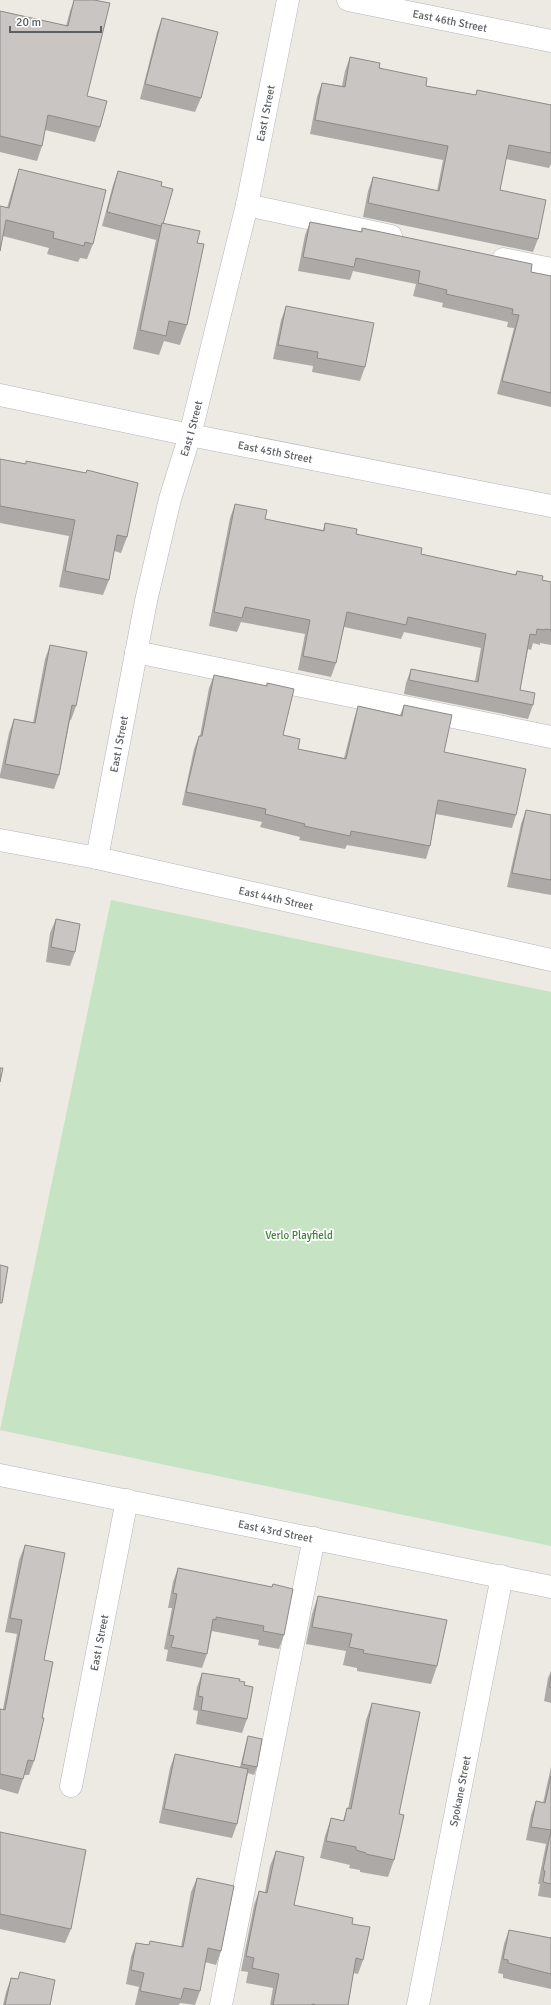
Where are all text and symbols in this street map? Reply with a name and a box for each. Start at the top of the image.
street label: East 46th Street [412,7,488,34]
scale bar [10,8,101,34]
text: 20 m [16,15,41,30]
street label: East I Street [253,84,277,143]
street label: East I Street [177,399,205,458]
street label: East 45th Street [237,438,314,465]
street label: East I Street [107,715,130,773]
street label: East 44th Street [238,884,314,913]
park label: Verlo Playfield [265,1229,333,1242]
street label: East 43rd Street [237,1517,314,1545]
street label: East I Street [87,1613,111,1672]
street label: Spokane Street [447,1755,473,1827]

